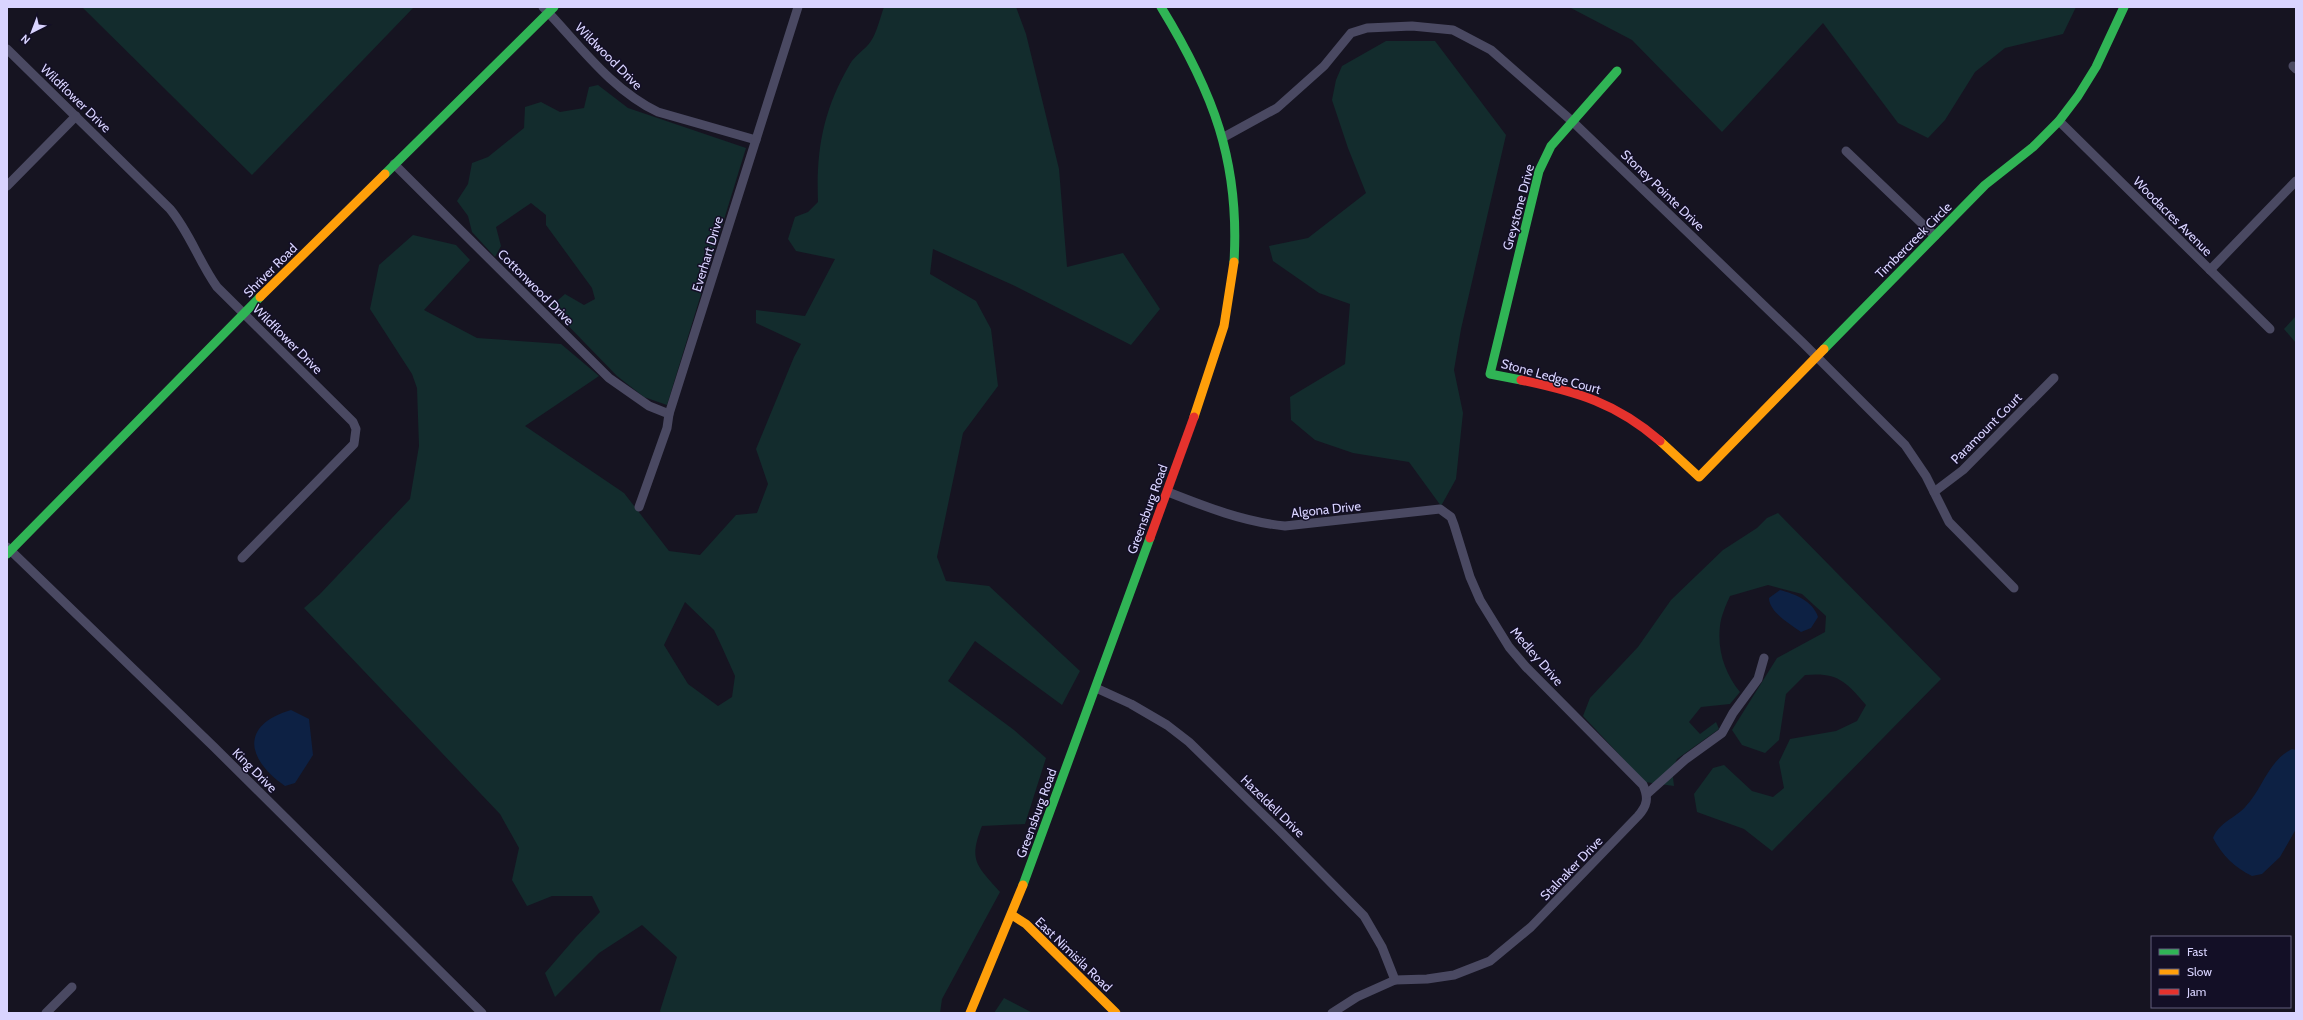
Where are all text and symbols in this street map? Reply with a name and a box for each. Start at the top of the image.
north arrow [12,12,52,52]
street label: Wildwood Drive [572,19,646,93]
text: N [18,32,33,47]
street label: Wildflower Drive [37,60,115,136]
street label: Stoney Pointe Drive [1618,146,1708,234]
street label: Greystone Drive [1499,162,1537,252]
street label: Woodacres Avenue [2130,173,2216,259]
street label: Timbercreek Circle [1872,198,1955,281]
street label: Everhart Drive [688,214,726,294]
street label: Shriver Road [240,240,300,300]
street label: Cottonwood Drive [495,246,578,329]
street label: Wildflower Drive [250,301,326,377]
street label: Stone Ledge Court [1500,355,1603,397]
street label: Paramount Court [1947,389,2025,467]
street label: Greensburg Road [1123,462,1171,556]
street label: Algona Drive [1290,497,1362,521]
street label: Medley Drive [1507,623,1567,689]
street label: King Drive [229,744,281,796]
street label: Greensburg Road [1012,766,1060,860]
street label: Hazeldell Drive [1238,771,1309,841]
street label: Stalnaker Drive [1536,832,1606,903]
street label: East Nimisila Road [1032,913,1116,995]
legend [2151,936,2291,1008]
text: Fast [2187,944,2207,959]
text: Slow [2187,964,2212,979]
text: Jam [2186,984,2206,999]

